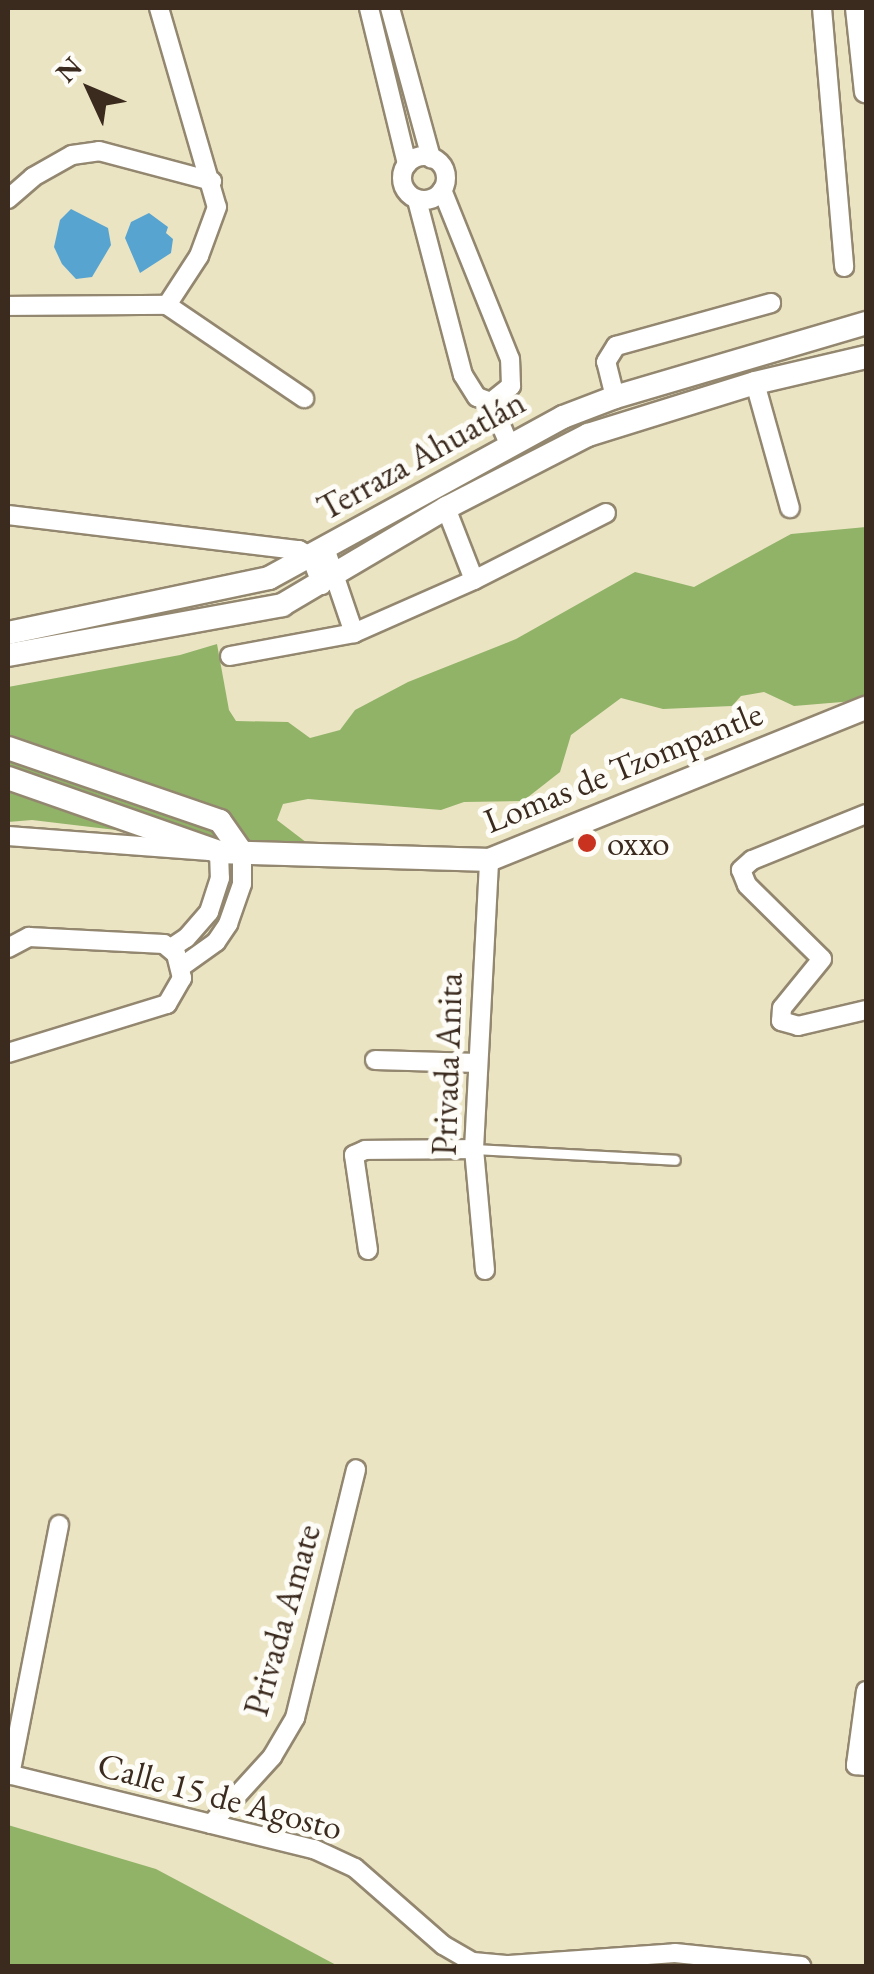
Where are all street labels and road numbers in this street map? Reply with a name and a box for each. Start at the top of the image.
street label: Terraza Ahuatlán [310,381,532,529]
street label: Lomas de Tzompantle [478,692,768,842]
street label: Privada Anita [423,972,471,1156]
street label: Privada Amate [235,1519,329,1721]
street label: Calle 15 de Agosto [93,1743,347,1849]

